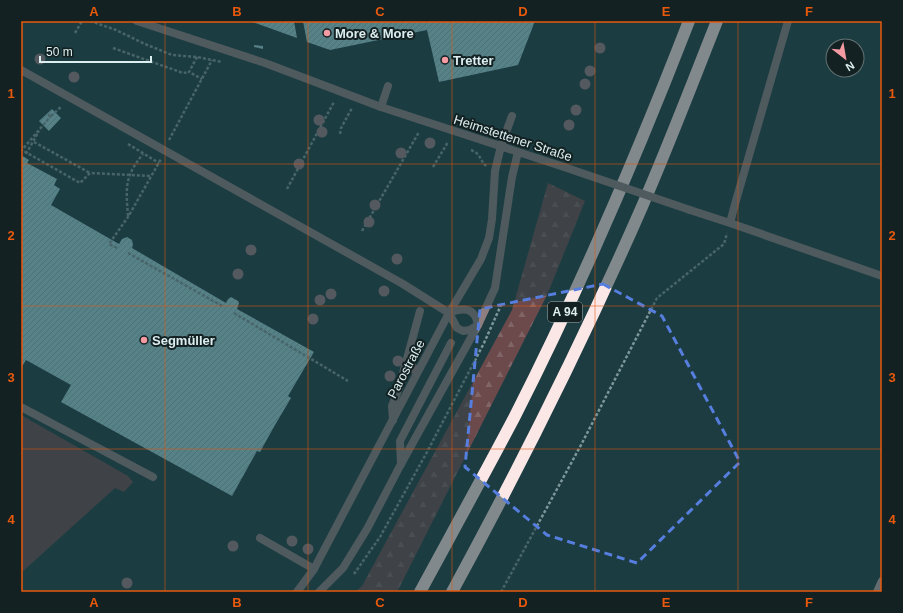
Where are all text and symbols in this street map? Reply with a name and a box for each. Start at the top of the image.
text: A [89,4,99,19]
text: B [232,4,242,19]
text: C [375,4,385,19]
text: D [518,4,528,19]
text: E [662,4,671,19]
text: F [805,4,813,19]
place label: More & More [335,26,414,41]
marker: More & More [322,28,332,38]
scale bar [40,38,151,64]
north arrow [825,38,865,78]
text: 50 m [46,45,73,59]
place label: Tretter [453,53,493,68]
marker: Tretter [440,55,450,65]
text: N [844,59,857,74]
text: 1 [7,86,15,101]
text: 1 [888,86,896,101]
street label: Heimstettener Straße [452,112,574,164]
text: 2 [7,228,15,243]
text: 2 [888,228,896,243]
road number: A 94 [548,302,582,322]
place label: Segmüller [152,333,215,348]
marker: Segmüller [139,335,149,345]
street label: Parostraße [384,337,428,401]
text: 3 [7,370,15,385]
text: 3 [888,370,896,385]
text: 4 [7,512,15,527]
text: 4 [888,512,896,527]
text: A [89,595,99,610]
text: B [232,595,242,610]
text: C [375,595,385,610]
text: D [518,595,528,610]
text: E [662,595,671,610]
text: F [805,595,813,610]

